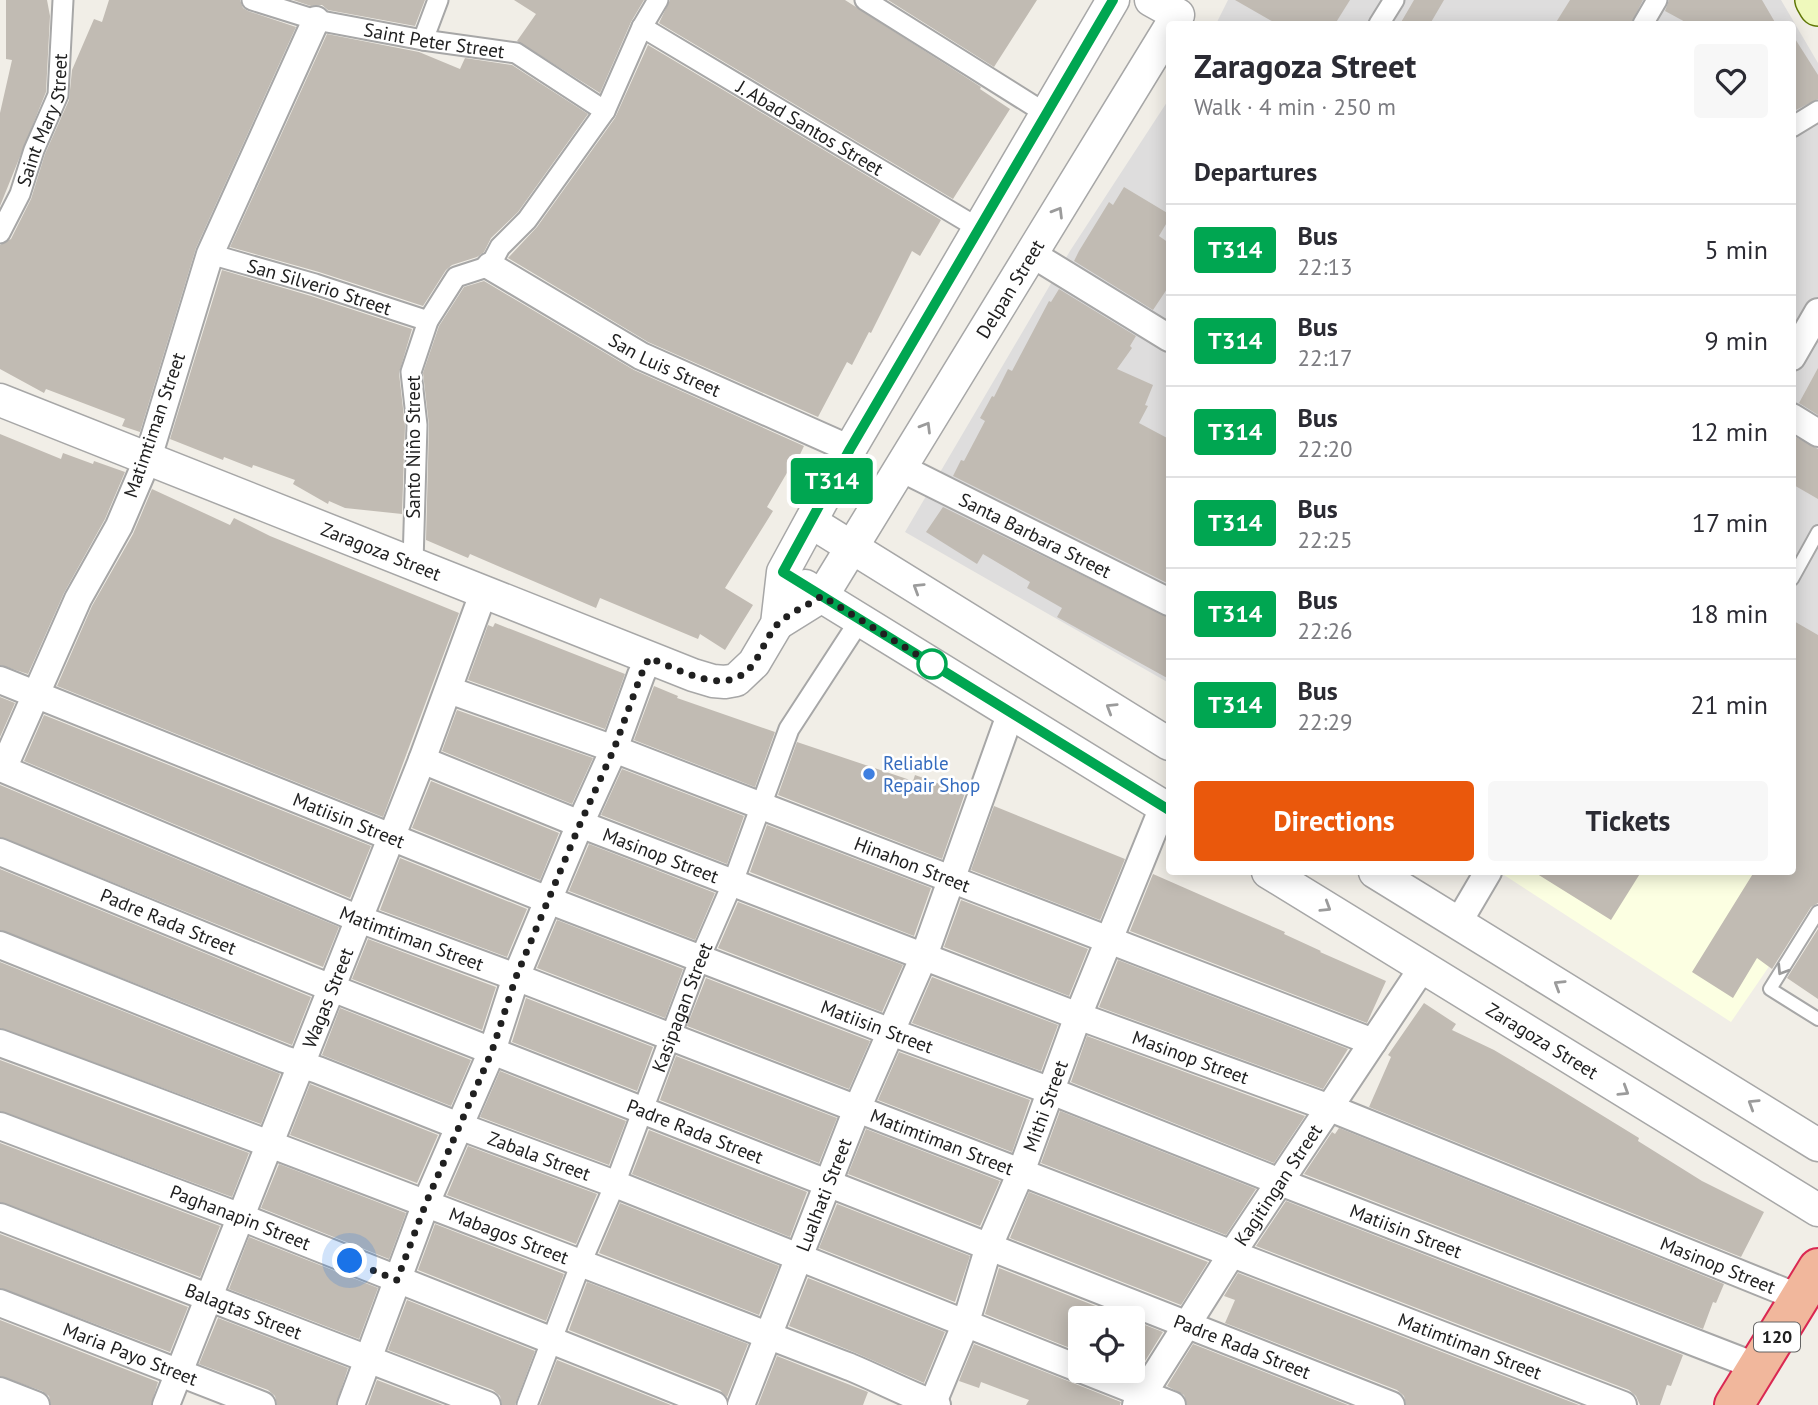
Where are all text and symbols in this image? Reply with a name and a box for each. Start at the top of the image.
street label: Saint Peter Street [362,17,507,63]
text: Zaragoza Street [1194,44,1416,87]
button: heart [1694,44,1768,118]
street label: Saint Mary Street [11,52,72,190]
street label: J. Abad Santos Street [732,74,888,181]
text: Walk · 4 min · 250 m [1194,92,1396,121]
text: Departures [1194,155,1317,188]
one-way arrow [1049,206,1062,219]
text: Bus [1297,219,1338,252]
text: 5 min [1705,233,1768,266]
text: T314 [1208,234,1262,265]
street label: Delpan Street [971,235,1050,343]
text: 22:13 [1297,252,1353,281]
street label: San Silverio Street [244,253,395,320]
text: Bus [1297,310,1338,343]
text: 9 min [1705,324,1768,357]
text: T314 [1208,325,1262,356]
street label: San Luis Street [604,328,725,402]
text: 22:17 [1297,343,1353,372]
street label: Matimtiman Street [118,349,190,501]
street label: Santo Niño Street [401,375,425,519]
text: Bus [1297,401,1338,434]
text: 12 min [1690,415,1768,448]
text: T314 [1208,416,1262,447]
one-way arrow [918,421,931,434]
text: 22:20 [1297,434,1353,463]
line badge: T314 [783,458,881,504]
text: T314 [805,465,859,496]
street label: Santa Barbara Street [955,487,1116,583]
text: Bus [1297,492,1338,525]
text: 17 min [1692,506,1768,539]
text: T314 [1208,507,1262,538]
street label: Zaragoza Street [318,517,445,586]
text: 22:25 [1297,525,1353,554]
text: Bus [1297,583,1338,616]
one-way arrow [912,584,925,597]
text: 18 min [1690,597,1768,630]
text: T314 [1208,598,1262,629]
text: 22:26 [1297,616,1353,645]
unlabelled marker [917,649,947,679]
text: Bus [1297,674,1338,707]
text: 21 min [1690,688,1768,721]
text: T314 [1208,689,1262,720]
one-way arrow [1106,703,1119,716]
text: 22:29 [1297,707,1353,736]
place label: Reliable Repair Shop [883,751,980,797]
marker: Reliable Repair Shop [861,766,877,782]
button: Directions [1194,781,1474,861]
button: Tickets [1488,781,1768,861]
street label: Matiisin Street [290,787,409,853]
street label: Masinop Street [599,822,723,888]
street label: Hinahon Street [851,831,974,898]
street label: Padre Rada Street [97,883,240,960]
one-way arrow [1319,899,1332,912]
street label: Matimtiman Street [336,900,488,976]
street label: Kasipagan Street [646,938,718,1075]
street label: Wagas Street [297,944,358,1051]
one-way arrow [1777,963,1790,976]
one-way arrow [1554,980,1567,993]
street label: Matiisin Street [817,994,937,1059]
street label: Zaragoza Street [1482,997,1603,1084]
street label: Masinop Street [1129,1025,1253,1089]
street label: Mithi Street [1017,1056,1073,1155]
one-way arrow [1617,1083,1630,1096]
street label: Padre Rada Street [623,1093,767,1169]
one-way arrow [1747,1100,1760,1113]
street label: Matimtiman Street [867,1103,1018,1180]
street label: Kagitingan Street [1229,1119,1327,1250]
street label: Zabala Street [484,1126,594,1186]
street label: Lualhati Street [790,1134,857,1255]
street label: Paghanapin Street [167,1179,314,1256]
street label: Matiisin Street [1346,1198,1466,1263]
street label: Mabagos Street [446,1202,573,1269]
street label: Masinop Street [1657,1231,1780,1299]
your location [332,1243,367,1278]
street label: Balagtas Street [182,1278,306,1345]
map controls [1068,1306,1145,1383]
button: locate [1068,1306,1145,1383]
street label: Matimtiman Street [1395,1307,1546,1385]
street label: Padre Rada Street [1170,1309,1314,1384]
street label: Maria Payo Street [60,1317,202,1391]
road number: 120 [1754,1322,1800,1352]

